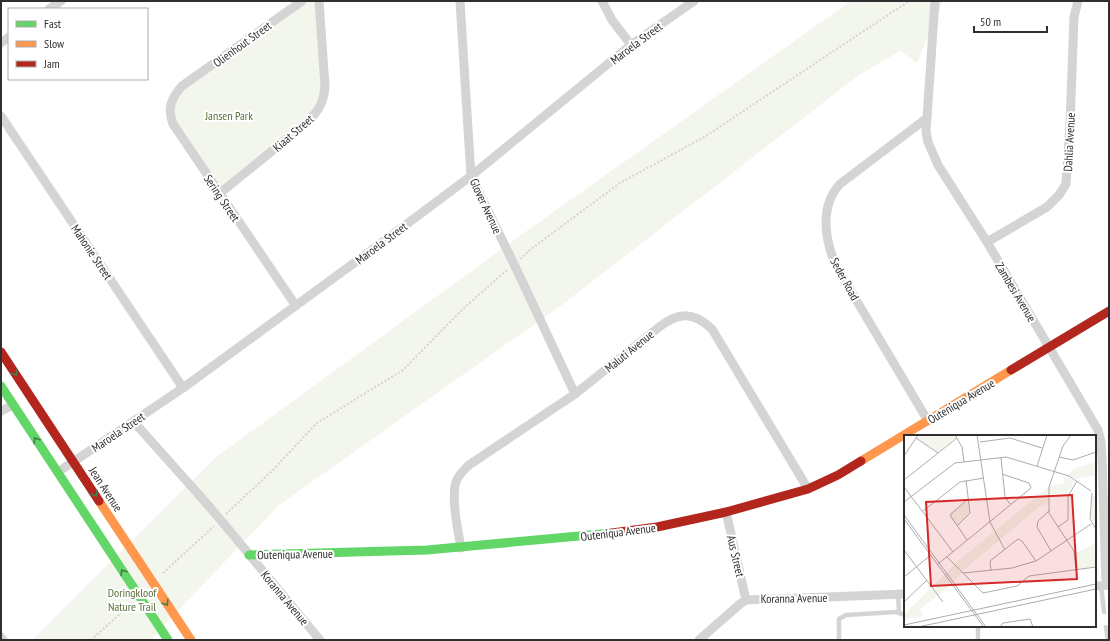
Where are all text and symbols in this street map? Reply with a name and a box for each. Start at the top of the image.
legend [8,8,148,80]
scale bar [974,8,1047,34]
text: 50 m [980,14,1001,29]
text: Fast [44,16,62,31]
street label: Olienhout Street [210,17,275,70]
street label: Maroela Street [607,18,665,67]
text: Slow [44,36,65,51]
text: Jam [43,56,60,71]
park label: Jansen Park [204,108,253,123]
street label: Kiaat Street [270,111,317,155]
street label: Dahlia Avenue [1060,112,1078,172]
street label: Sering Street [201,171,244,225]
street label: Glover Avenue [467,176,505,236]
street label: Maroela Street [352,218,410,267]
street label: Mahonie Street [68,222,116,283]
street label: Seder Road [827,255,863,303]
street label: Zambesi Avenue [992,259,1040,325]
street label: Maluti Avenue [601,327,657,375]
one-way arrow [10,369,17,376]
street label: Outeniqua Avenue [925,375,997,427]
street label: Maroela Street [89,408,148,455]
inset map [904,435,1096,627]
one-way arrow [34,437,41,444]
street label: Jean Avenue [85,463,126,514]
one-way arrow [90,490,98,497]
street label: Outeniqua Avenue [580,520,656,544]
street label: Aus Street [724,534,748,579]
street label: Outeniqua Avenue [257,546,333,562]
street label: Koranna Avenue [258,568,312,628]
one-way arrow [121,569,128,576]
park label: Doringkloof Nature Trail [108,585,157,614]
street label: Koranna Avenue [761,590,827,606]
one-way arrow [162,598,169,605]

